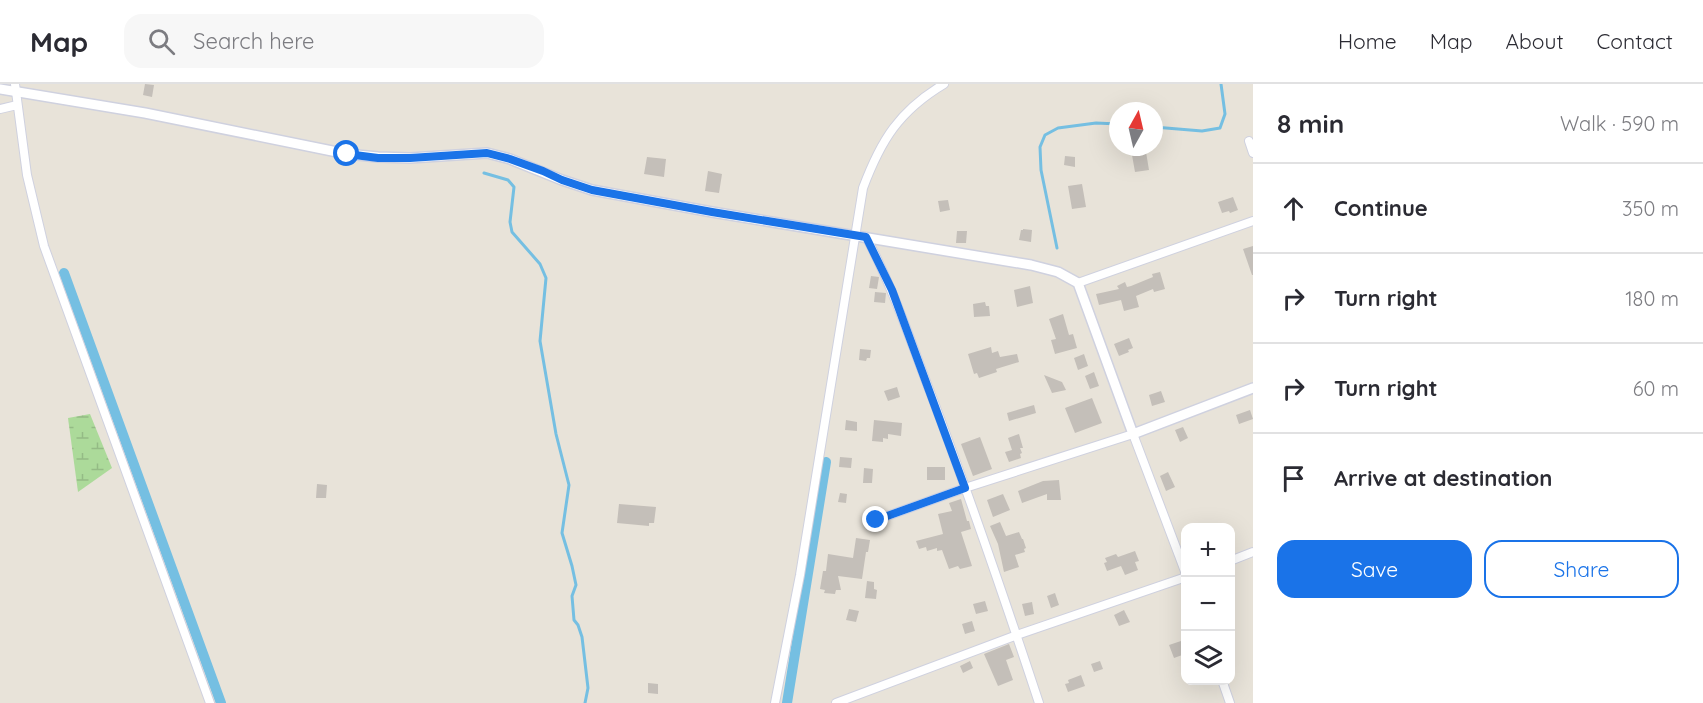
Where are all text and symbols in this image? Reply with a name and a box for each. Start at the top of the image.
search box [124,14,544,68]
text: Map [30,24,88,59]
icon: search [145,25,178,58]
text: Search here [193,27,315,55]
text: Home [1338,28,1397,54]
text: Map [1430,28,1473,54]
text: About [1506,28,1564,54]
text: Contact [1597,28,1673,54]
north arrow [1109,102,1163,156]
text: 8 min [1277,107,1344,140]
text: Walk · 590 m [1560,111,1679,136]
route start [333,140,359,166]
icon: ahead [1277,192,1310,225]
text: Continue [1334,194,1428,222]
text: 350 m [1622,196,1679,221]
icon: right [1277,282,1310,315]
text: Turn right [1334,284,1438,312]
text: 180 m [1625,286,1679,311]
icon: right [1277,372,1310,405]
text: Turn right [1334,374,1438,402]
text: 60 m [1633,376,1679,401]
icon: arrive [1277,462,1310,495]
text: Arrive at destination [1334,464,1552,492]
route end [862,506,888,532]
map controls [1181,523,1235,685]
button: + [1181,523,1235,577]
button: Save [1277,540,1472,598]
button: Share [1484,540,1679,598]
button: − [1181,577,1235,631]
button: layers [1181,631,1235,685]

